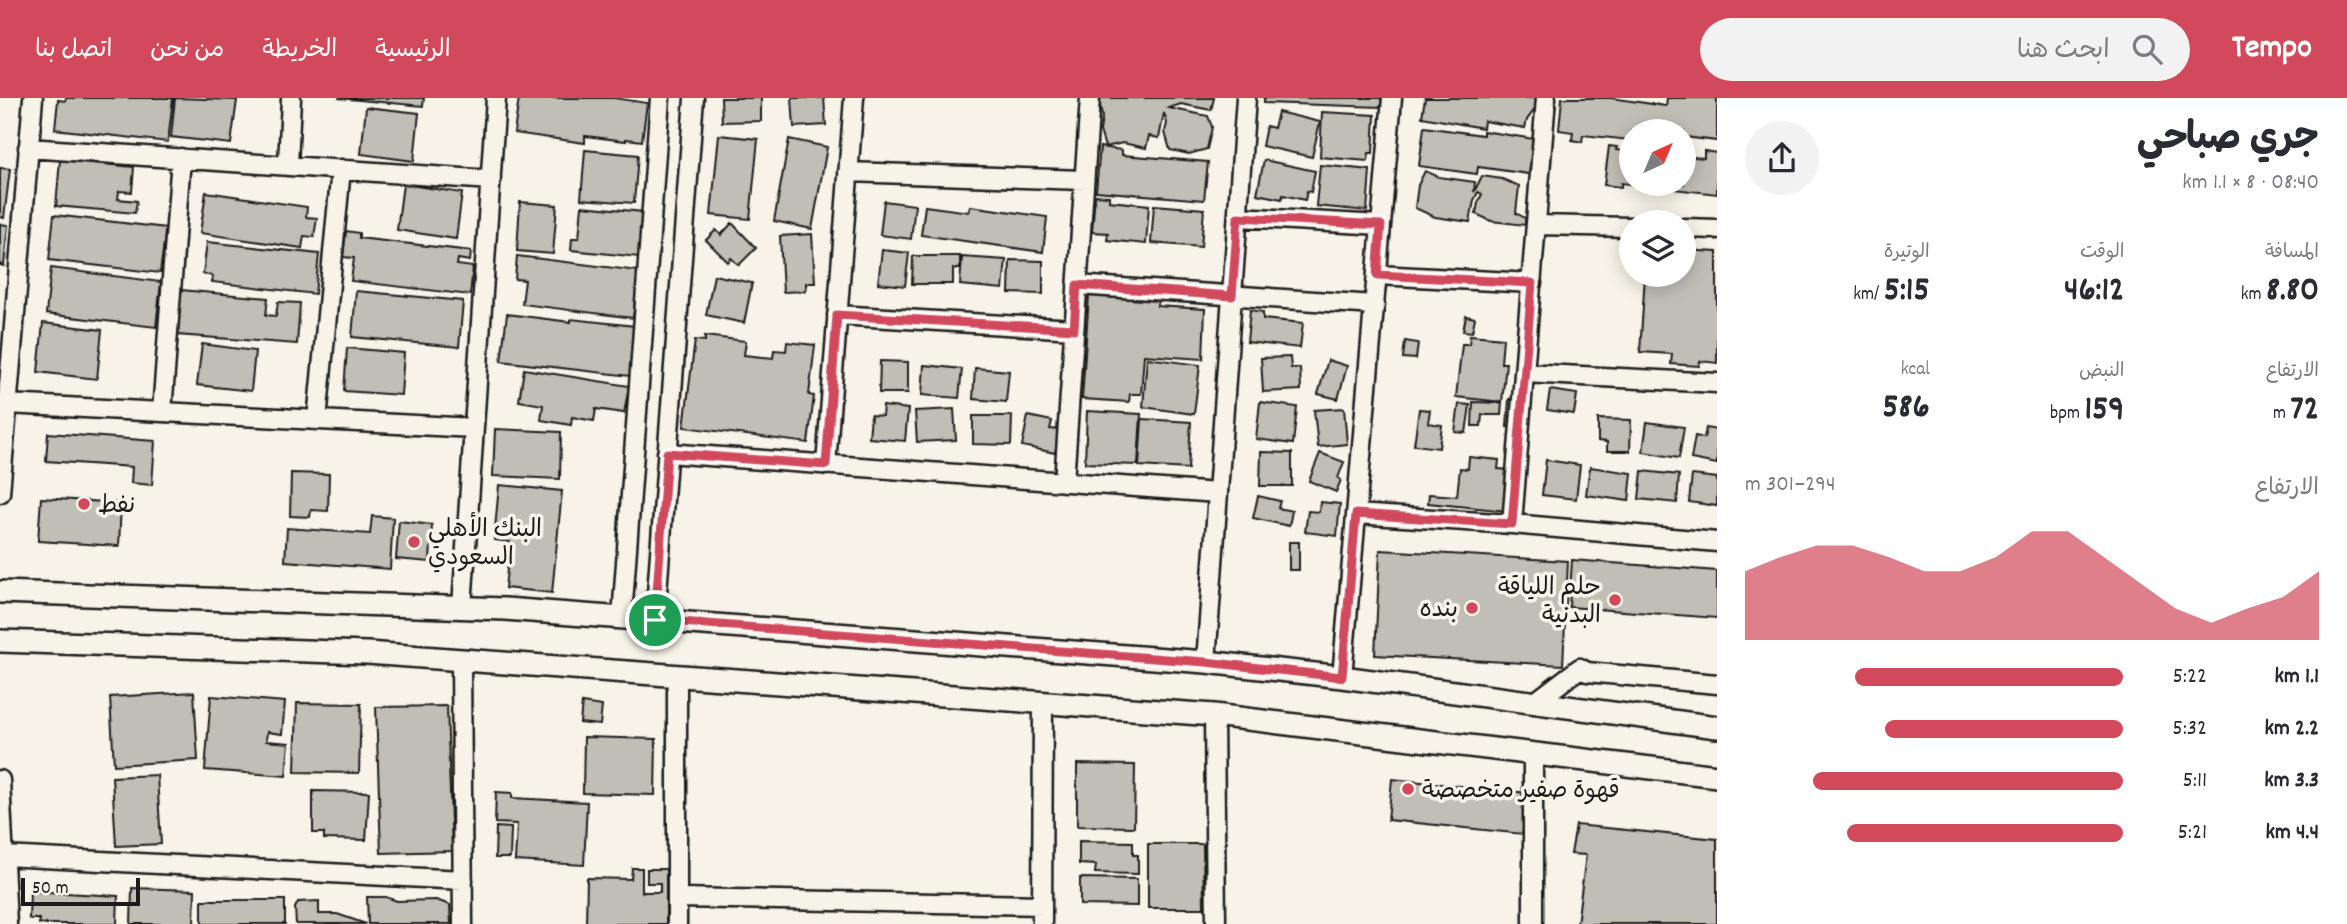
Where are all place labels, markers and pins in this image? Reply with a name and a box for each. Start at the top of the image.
place label: نفط [98,490,135,524]
marker: نفط [76,496,92,512]
place label: البنك الأهلي السعودي [428,511,542,576]
marker: البنك الأهلي السعودي [406,534,422,550]
place label: حلم اللياقة البدنية [1498,572,1601,634]
pin [625,590,685,650]
marker: حلم اللياقة البدنية [1607,592,1623,608]
place label: بنده [1419,594,1458,628]
marker: بنده [1464,600,1480,616]
place label: قهوة صفير متخصصة [1422,775,1620,809]
marker: قهوة صفير متخصصة [1400,781,1416,797]

